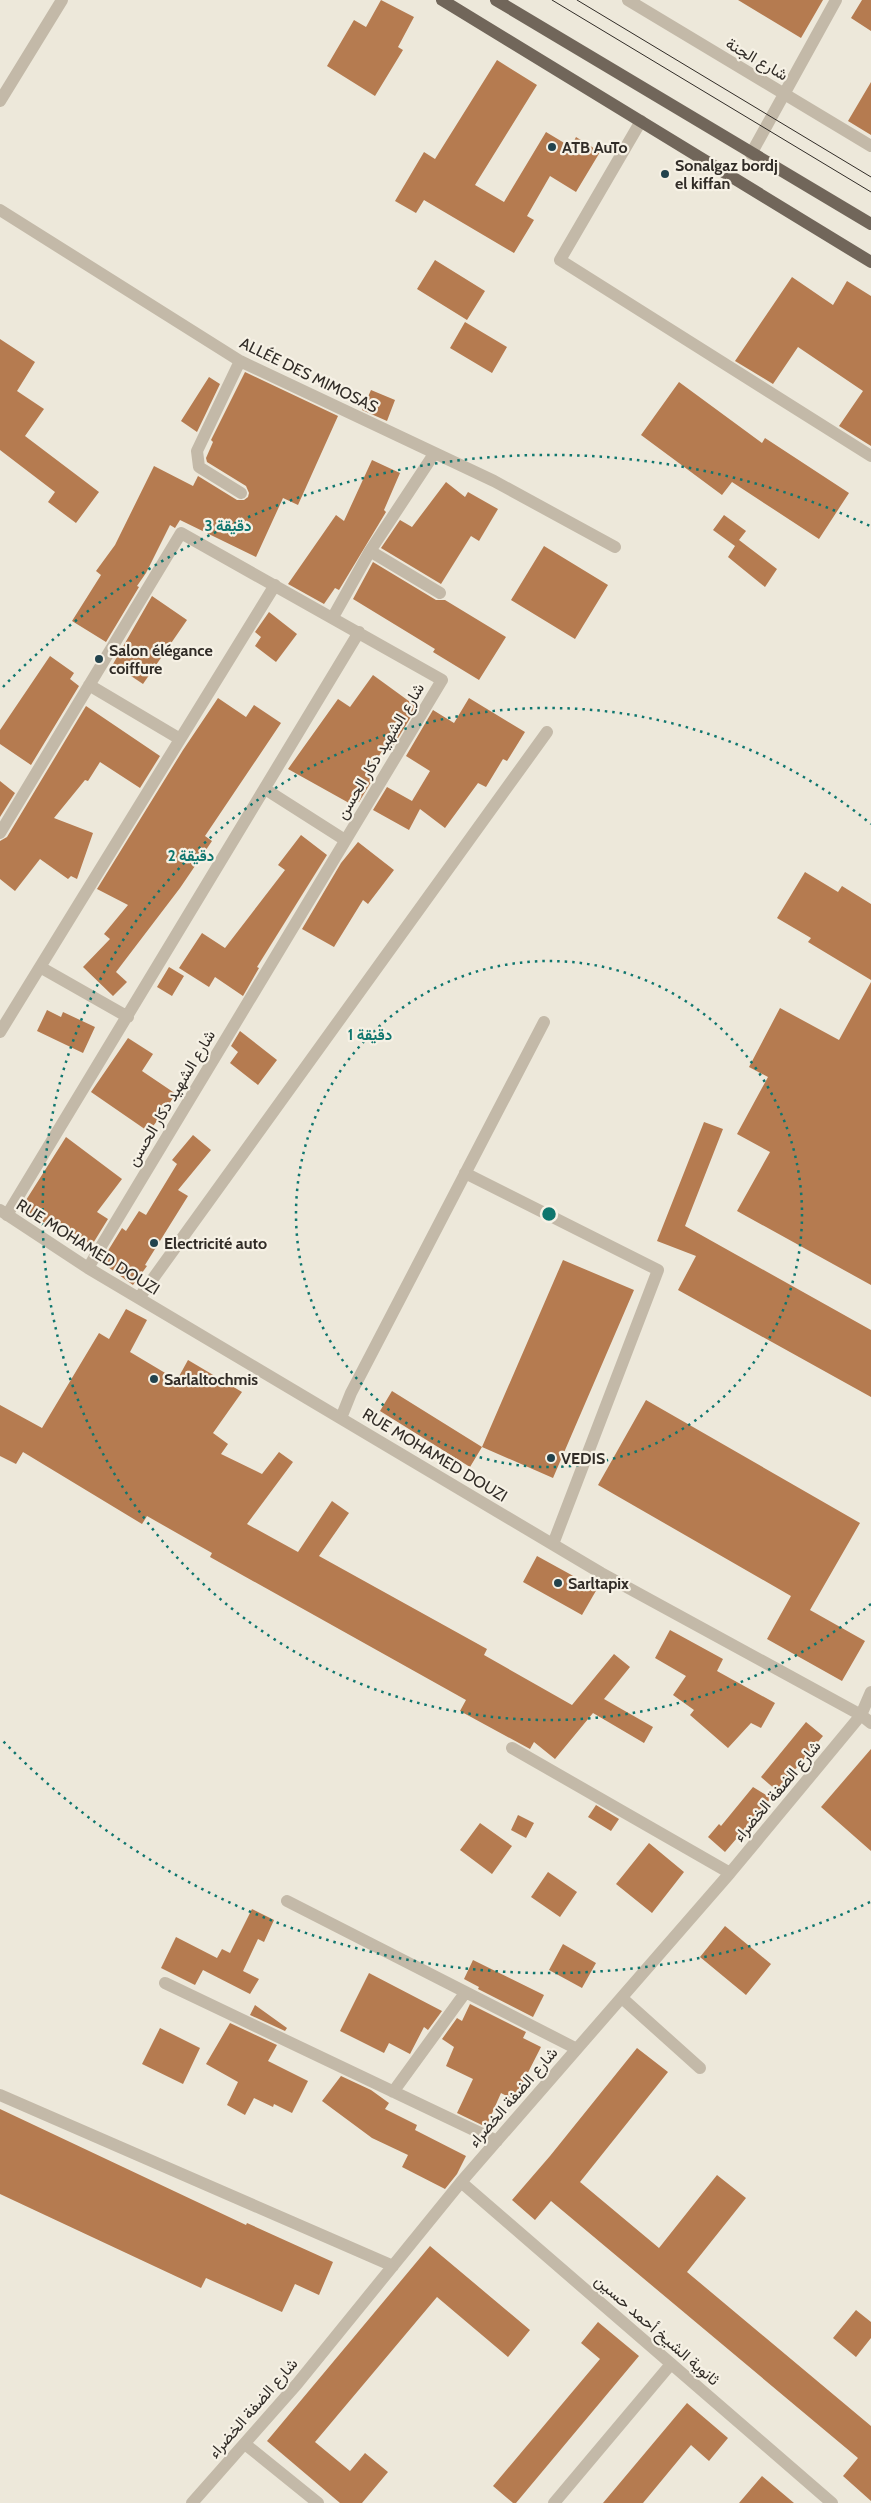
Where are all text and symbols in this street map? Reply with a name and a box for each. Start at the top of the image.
street label: شارع الجنة [722,34,791,86]
place label: ATB AuTo [562,138,628,157]
marker: ATB AuTo [546,141,558,153]
place label: Sonalgaz bordj el kiffan [675,156,778,193]
marker: Sonalgaz bordj el kiffan [659,168,671,180]
street label: ALLÉE DES MIMOSAS [237,333,381,417]
text: 3 دقيقة [205,517,251,535]
place label: Salon élégance coiffure [109,641,213,678]
marker: Salon élégance coiffure [93,653,105,665]
street label: شارع الشهيد دكار الحسن [332,679,430,824]
text: 2 دقيقة [168,847,214,865]
street label: شارع الشهيد دكار الحسن [123,1026,221,1171]
text: 1 دقيقة [348,1026,392,1044]
street label: RUE MOHAMED DOUZI [13,1195,163,1299]
centre of rings [540,1205,558,1223]
place label: Electricité auto [164,1234,267,1253]
marker: Electricité auto [148,1237,160,1249]
place label: Sarlaltochmis [164,1370,258,1389]
marker: Sarlaltochmis [148,1373,160,1385]
street label: RUE MOHAMED DOUZI [359,1404,511,1506]
place label: VEDIS [561,1449,605,1468]
marker: VEDIS [545,1452,557,1464]
place label: Sarltapix [568,1574,629,1593]
marker: Sarltapix [552,1577,564,1589]
street label: شارع الضفة الخضراء [729,1737,826,1847]
street label: شارع الضفة الخضراء [465,2043,563,2152]
street label: ثانوية الشيخ أحمد حسين [589,2271,723,2391]
street label: شارع الضفة الخضراء [205,2354,303,2463]

